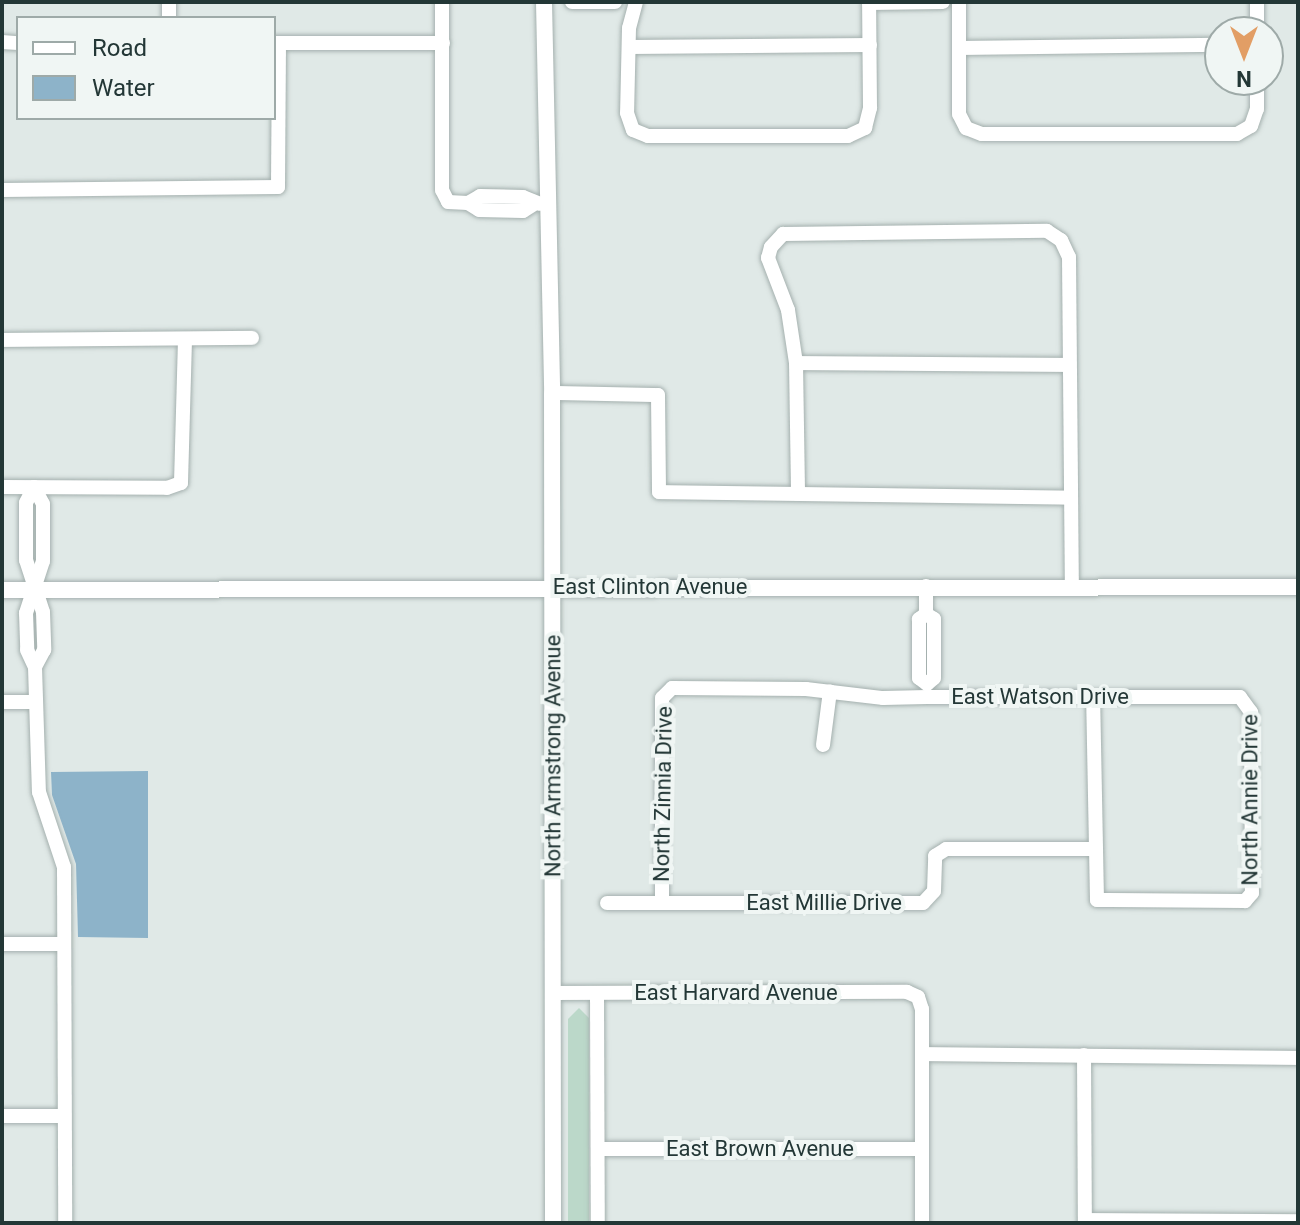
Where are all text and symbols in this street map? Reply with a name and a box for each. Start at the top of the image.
legend [16,16,276,120]
north arrow [1204,16,1284,96]
text: Road [92,34,147,62]
text: N [1236,66,1252,91]
text: Water [92,74,155,102]
street label: East Clinton Avenue [553,574,747,600]
street label: North Armstrong Avenue [540,635,566,877]
street label: East Watson Drive [951,684,1129,710]
street label: North Zinnia Drive [648,706,678,882]
street label: North Annie Drive [1237,714,1263,886]
street label: East Millie Drive [746,890,902,916]
street label: East Harvard Avenue [634,980,838,1006]
street label: East Brown Avenue [666,1136,854,1162]

